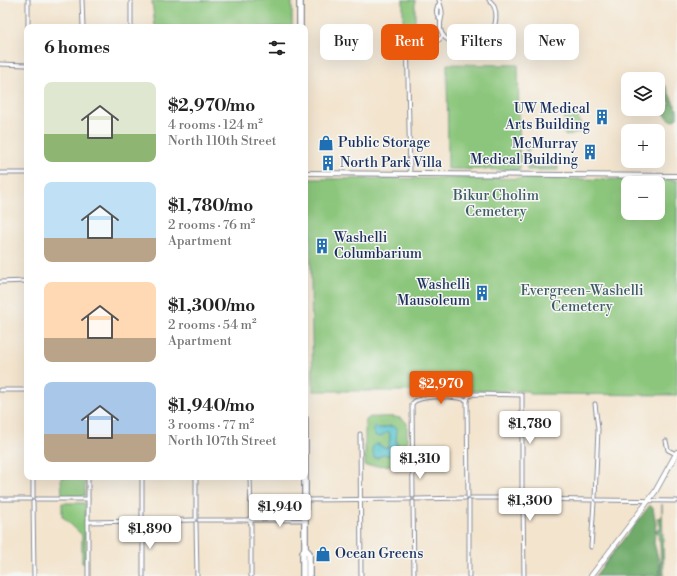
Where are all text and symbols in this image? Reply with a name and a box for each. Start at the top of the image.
chip: Buy [320,24,373,60]
chip: Rent [381,24,439,60]
chip: Filters [447,24,516,60]
chip: New [524,24,579,60]
text: 6 homes [44,37,110,59]
icon: filters [266,37,288,59]
map controls [621,72,665,220]
button: layers [621,72,665,116]
text: $2,970/mo [168,95,255,117]
icon: home [76,98,124,146]
place label: UW Medical Arts Building [504,100,591,134]
building icon: UW Medical Arts Building [593,108,611,126]
text: 4 rooms · 124 m² [168,117,263,133]
button: + [621,124,665,168]
text: North 110th Street [168,133,276,149]
shop icon: Public Storage [317,134,335,152]
place label: Public Storage [338,134,430,152]
place label: McMurray Medical Building [470,135,579,169]
building icon: McMurray Medical Building [581,143,599,161]
building icon: North Park Villa [319,154,337,172]
place label: North Park Villa [340,154,443,172]
button: − [621,176,665,220]
park label: Bikur Cholim Cemetery [452,187,539,221]
text: $1,780/mo [168,195,253,217]
icon: home [76,198,124,246]
text: 2 rooms · 76 m² [168,217,255,233]
place label: Washelli Columbarium [333,229,422,263]
text: Apartment [168,233,232,249]
building icon: Washelli Columbarium [313,237,331,255]
place label: Washelli Mausoleum [397,276,470,310]
park label: Evergreen-Washelli Cemetery [520,282,644,316]
building icon: Washelli Mausoleum [473,284,491,302]
text: $1,300/mo [168,295,255,317]
icon: home [76,298,124,346]
text: 2 rooms · 54 m² [168,317,257,333]
text: Apartment [168,333,232,349]
pin: $2,970 [408,371,474,405]
text: $2,970 [419,376,463,392]
text: $1,940/mo [168,395,255,417]
icon: home [76,398,124,446]
pin: $1,780 [497,411,563,445]
text: $1,780 [508,416,552,432]
text: 3 rooms · 77 m² [168,417,254,433]
text: North 107th Street [168,433,277,449]
pin: $1,310 [387,446,453,480]
text: $1,310 [400,451,440,467]
pin: $1,300 [497,488,563,522]
text: $1,300 [508,493,552,509]
pin: $1,940 [247,494,313,528]
text: $1,940 [258,499,302,515]
pin: $1,890 [117,516,183,550]
text: $1,890 [128,521,172,537]
shop icon: Ocean Greens [314,545,332,563]
place label: Ocean Greens [335,545,423,563]

